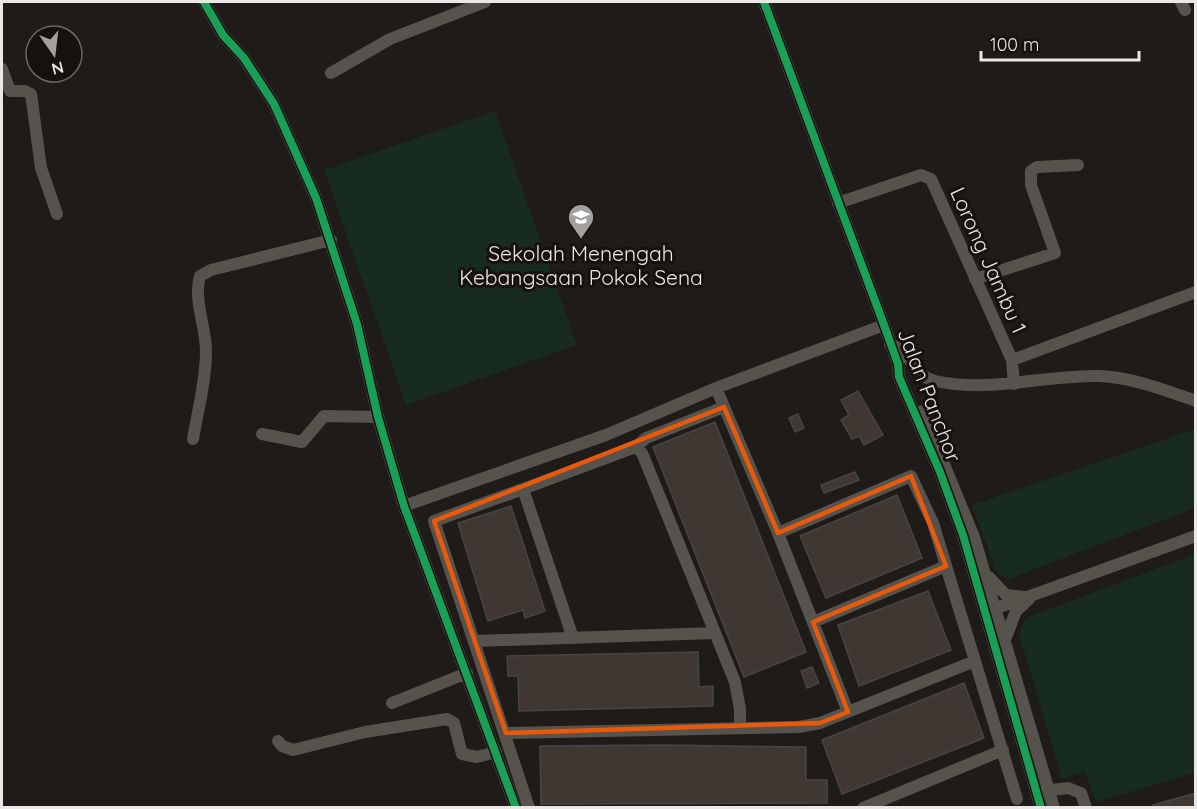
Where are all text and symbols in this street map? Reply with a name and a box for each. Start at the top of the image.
north arrow [24,24,84,84]
scale bar [981,24,1138,62]
text: 100 m [990,33,1039,56]
text: N [50,57,66,80]
street label: Lorong Jambu 1 [945,183,1033,337]
school or university icon: Sekolah Menengah Kebangsaan Pokok Sena [566,202,596,240]
place label: Sekolah Menengah Kebangsaan Pokok Sena [459,240,703,290]
street label: Jalan Panchor [893,325,967,465]

